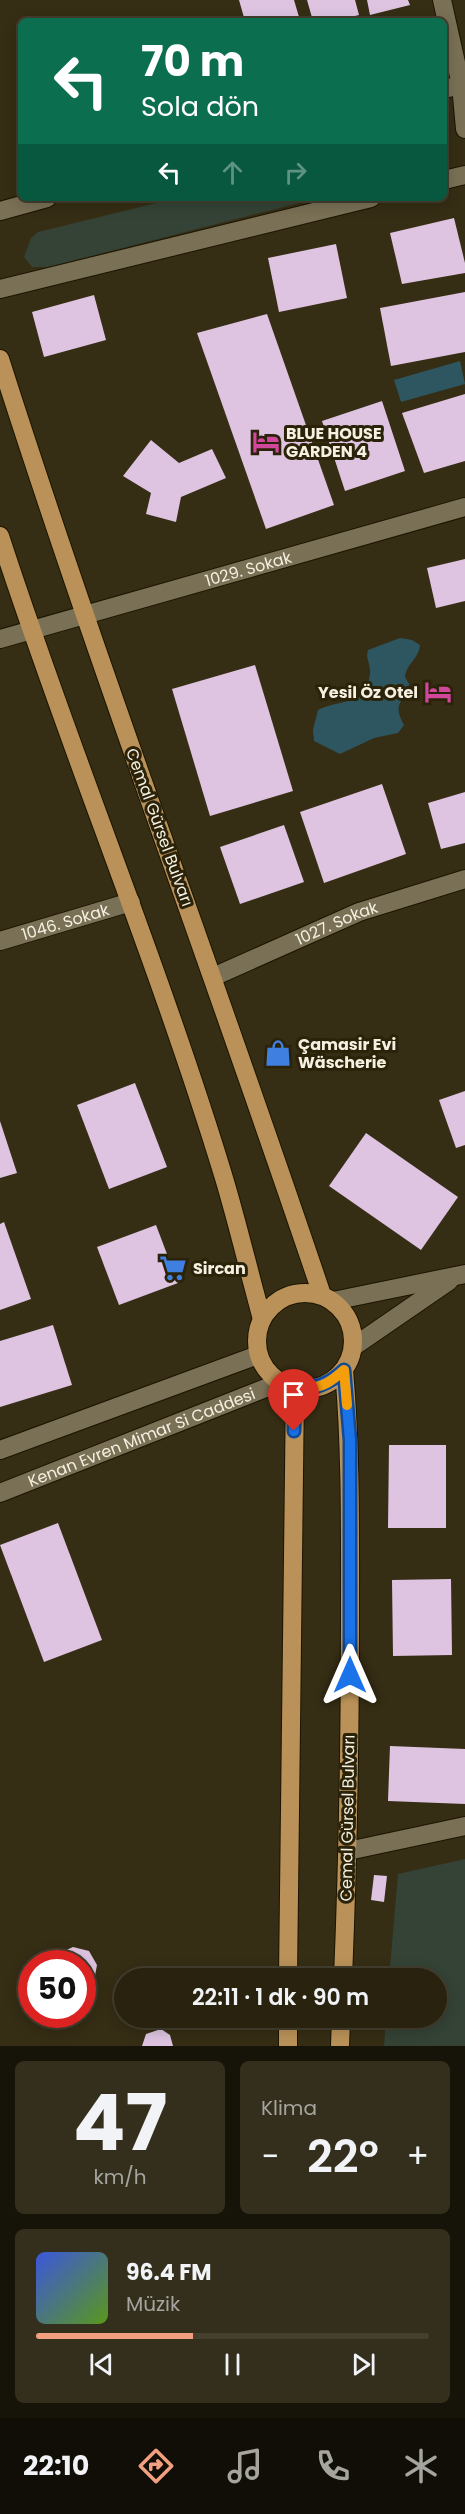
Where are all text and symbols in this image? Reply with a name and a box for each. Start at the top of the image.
text: 70 m [141,32,244,91]
icon: left [42,42,120,120]
text: Sola dön [141,88,259,125]
icon: left [153,156,186,189]
icon: ahead [216,156,249,189]
icon: right [279,156,312,189]
place label: BLUE HOUSE GARDEN 4 [286,422,382,463]
hotel icon: BLUE HOUSE GARDEN 4 [251,427,281,457]
street label: 1029. Sokak [202,546,295,592]
hotel icon: Yesil Öz Otel [423,677,453,707]
place label: Yesil Öz Otel [318,681,418,704]
street label: Cemal Gürsel Bulvarı [120,745,199,909]
street label: 1027. Sokak [292,896,381,951]
street label: 1046. Sokak [19,898,112,946]
place label: Çamasir Evi Wäscherie [298,1033,396,1074]
shop icon: Çamasir Evi Wäscherie [263,1038,293,1068]
supermarket icon: Sircan [158,1253,188,1283]
place label: Sircan [193,1257,246,1280]
pin [268,1369,319,1431]
icon: arrive [277,1378,310,1411]
street label: Kenan Evren Mimar Si Caddesi [24,1382,259,1493]
position arrow [318,1643,382,1707]
street label: Cemal Gürsel Bulvarı [335,1735,360,1901]
speed limit sign: 50 [18,1950,96,2028]
text: 22:11 · 1 dk · 90 m [192,1982,369,2013]
text: 47 [73,2068,167,2177]
text: Klima [261,2094,317,2122]
text: 22° [307,2125,379,2188]
text: − [261,2133,279,2180]
text: + [406,2133,429,2180]
text: km/h [93,2163,147,2191]
text: 96.4 FM [126,2257,212,2288]
text: Müzik [126,2290,180,2318]
icon: previous [85,2348,118,2381]
icon: pause [216,2348,249,2381]
icon: next [347,2348,380,2381]
icon: directions [135,2445,177,2487]
icon: music [224,2445,266,2487]
icon: phone [312,2445,354,2487]
icon: climate [400,2445,442,2487]
text: 22:10 [23,2447,89,2484]

